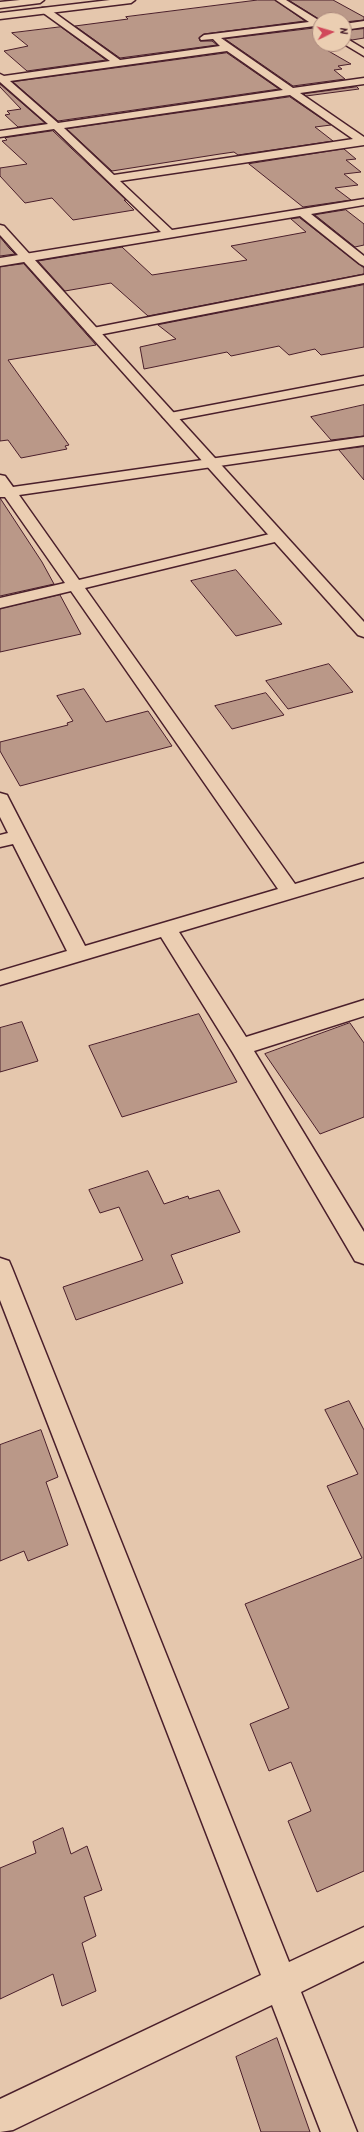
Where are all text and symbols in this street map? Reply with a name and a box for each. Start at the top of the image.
north arrow [312,12,352,52]
text: N [334,27,352,35]

